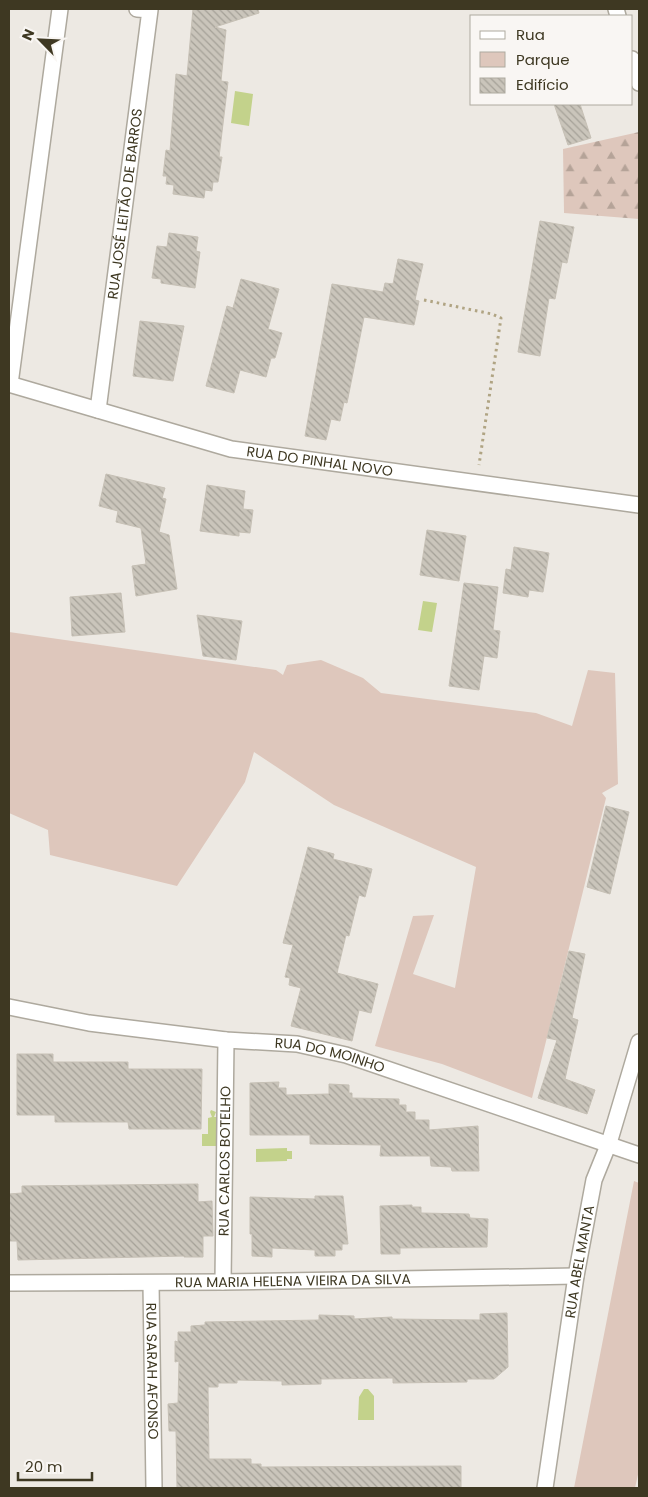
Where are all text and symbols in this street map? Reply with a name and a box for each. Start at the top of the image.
north arrow [15,15,65,65]
legend [470,15,633,105]
text: Rua [516,24,545,45]
text: N [17,26,39,44]
text: Parque [516,49,569,70]
text: Edifício [516,74,569,95]
street label: RUA JOSÉ LEITÃO DE BARROS [102,107,147,300]
street label: RUA DO PINHAL NOVO [245,441,394,481]
street label: RUA DO MOINHO [274,1033,388,1078]
street label: RUA CARLOS BOTELHO [214,1086,235,1236]
street label: RUA ABEL MANTA [560,1203,599,1320]
street label: RUA MARIA HELENA VIEIRA DA SILVA [175,1269,411,1292]
street label: RUA SARAH AFONSO [141,1302,163,1440]
scale bar [18,1450,91,1482]
text: 20 m [25,1456,63,1477]

